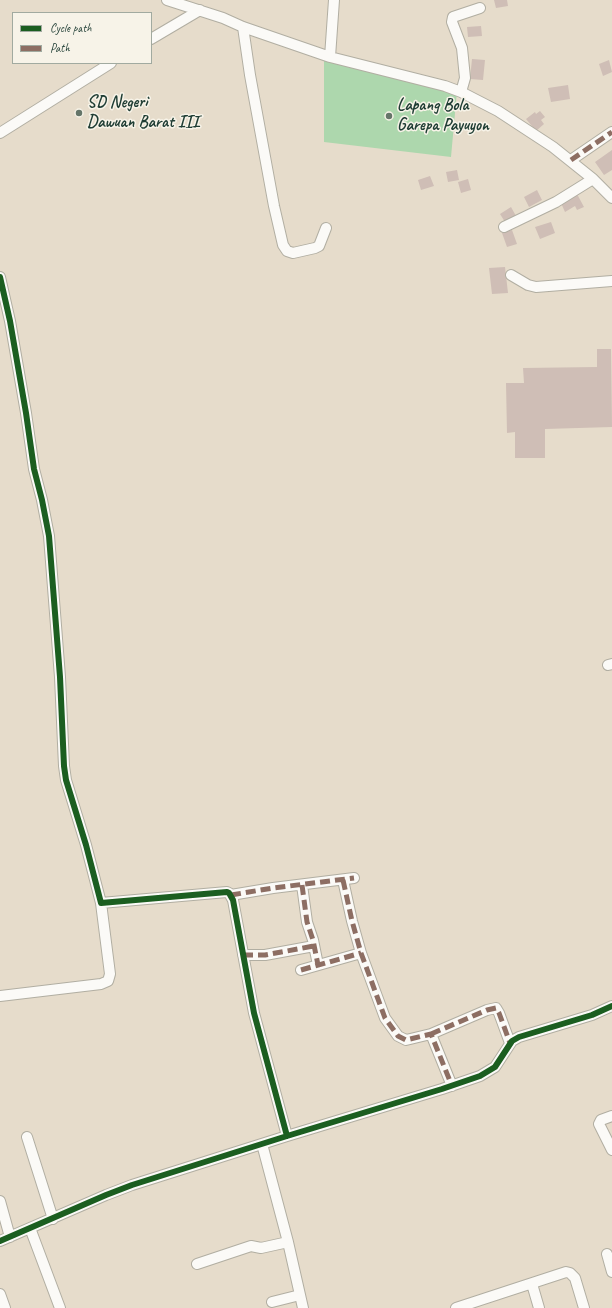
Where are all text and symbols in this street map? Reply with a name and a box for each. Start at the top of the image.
legend [12,12,152,64]
text: Cycle path [50,20,92,36]
text: Path [50,40,70,56]
place label: SD Negeri Dawuan Barat III [87,93,199,133]
place label: Lapang Bola Garepa Payuyon [397,96,489,136]
marker: SD Negeri Dawuan Barat III [74,108,84,118]
marker: Lapang Bola Garepa Payuyon [384,111,394,121]

